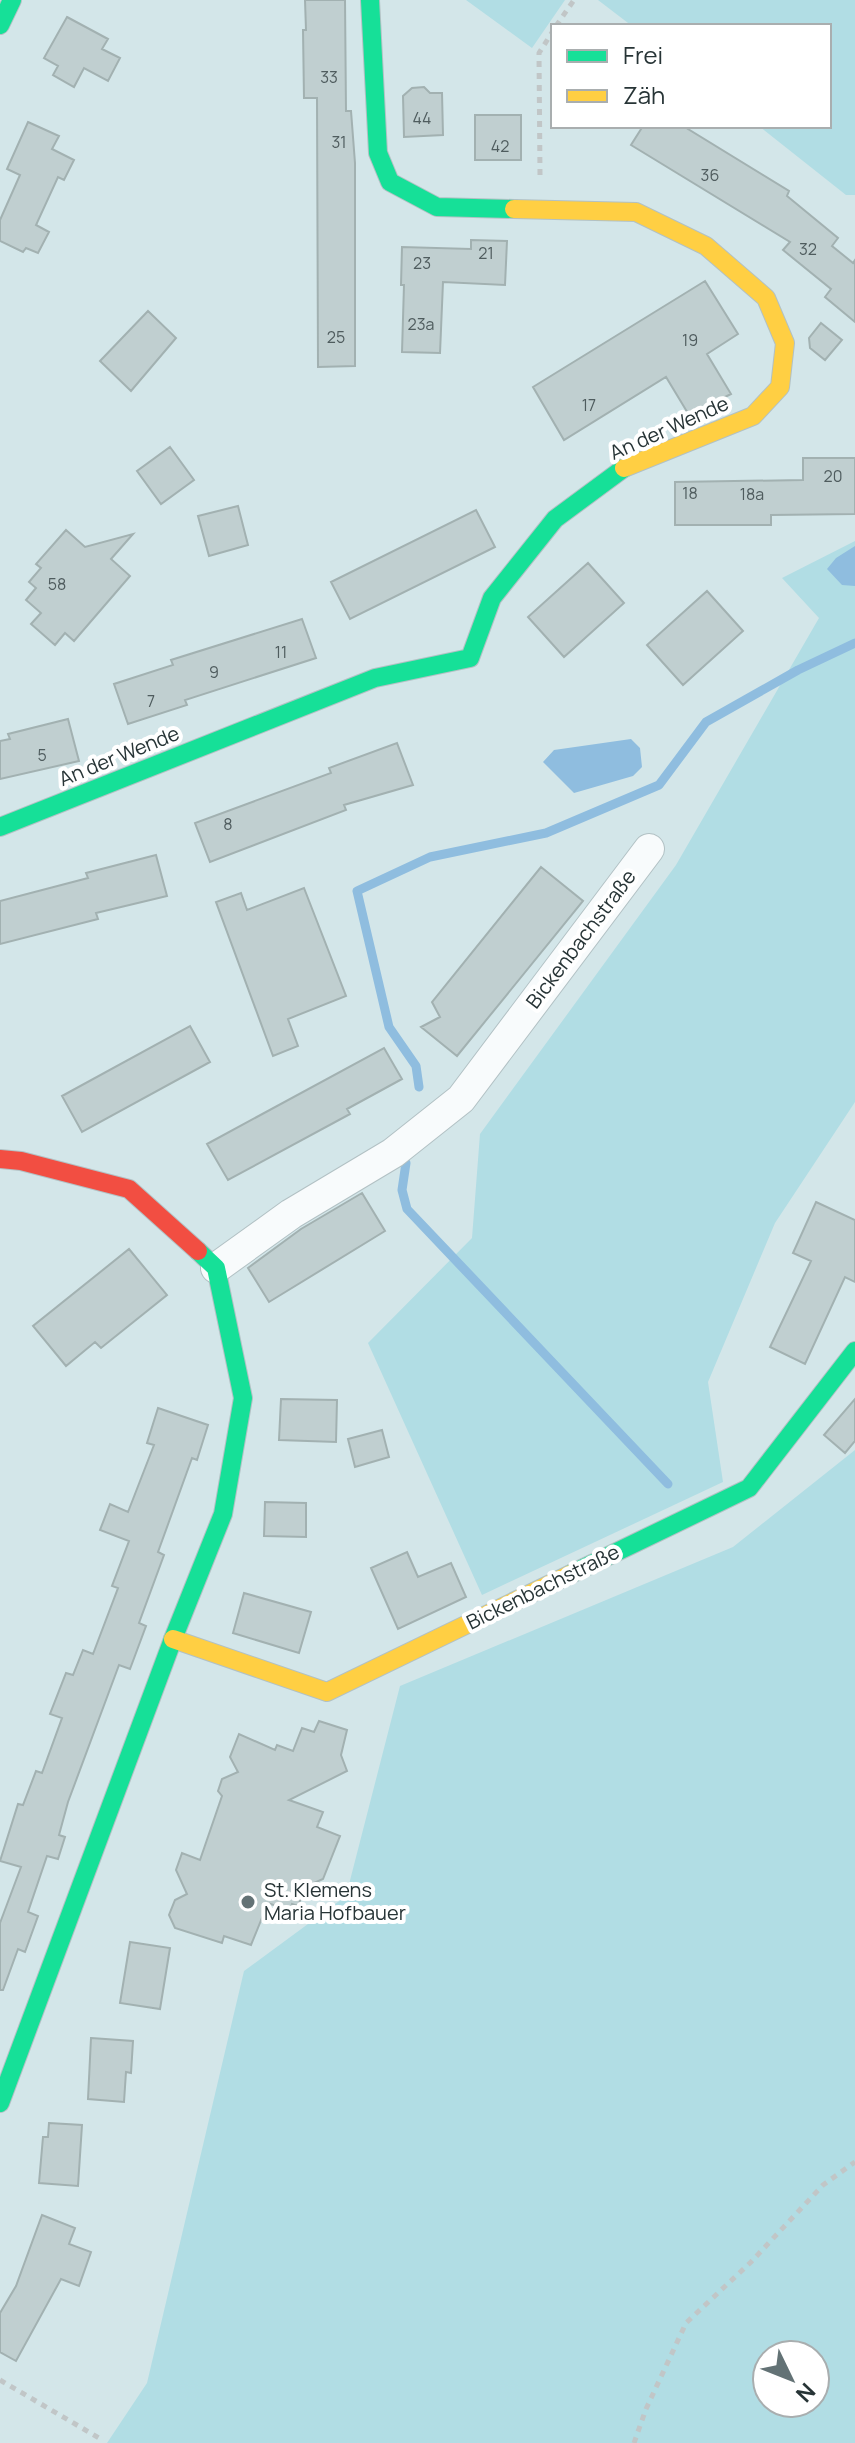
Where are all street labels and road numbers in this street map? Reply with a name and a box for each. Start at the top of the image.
street label: An der Wende [605,389,733,466]
street label: An der Wende [55,719,183,792]
street label: Bickenbachstraße [520,864,642,1014]
street label: Bickenbachstraße [462,1538,624,1635]

